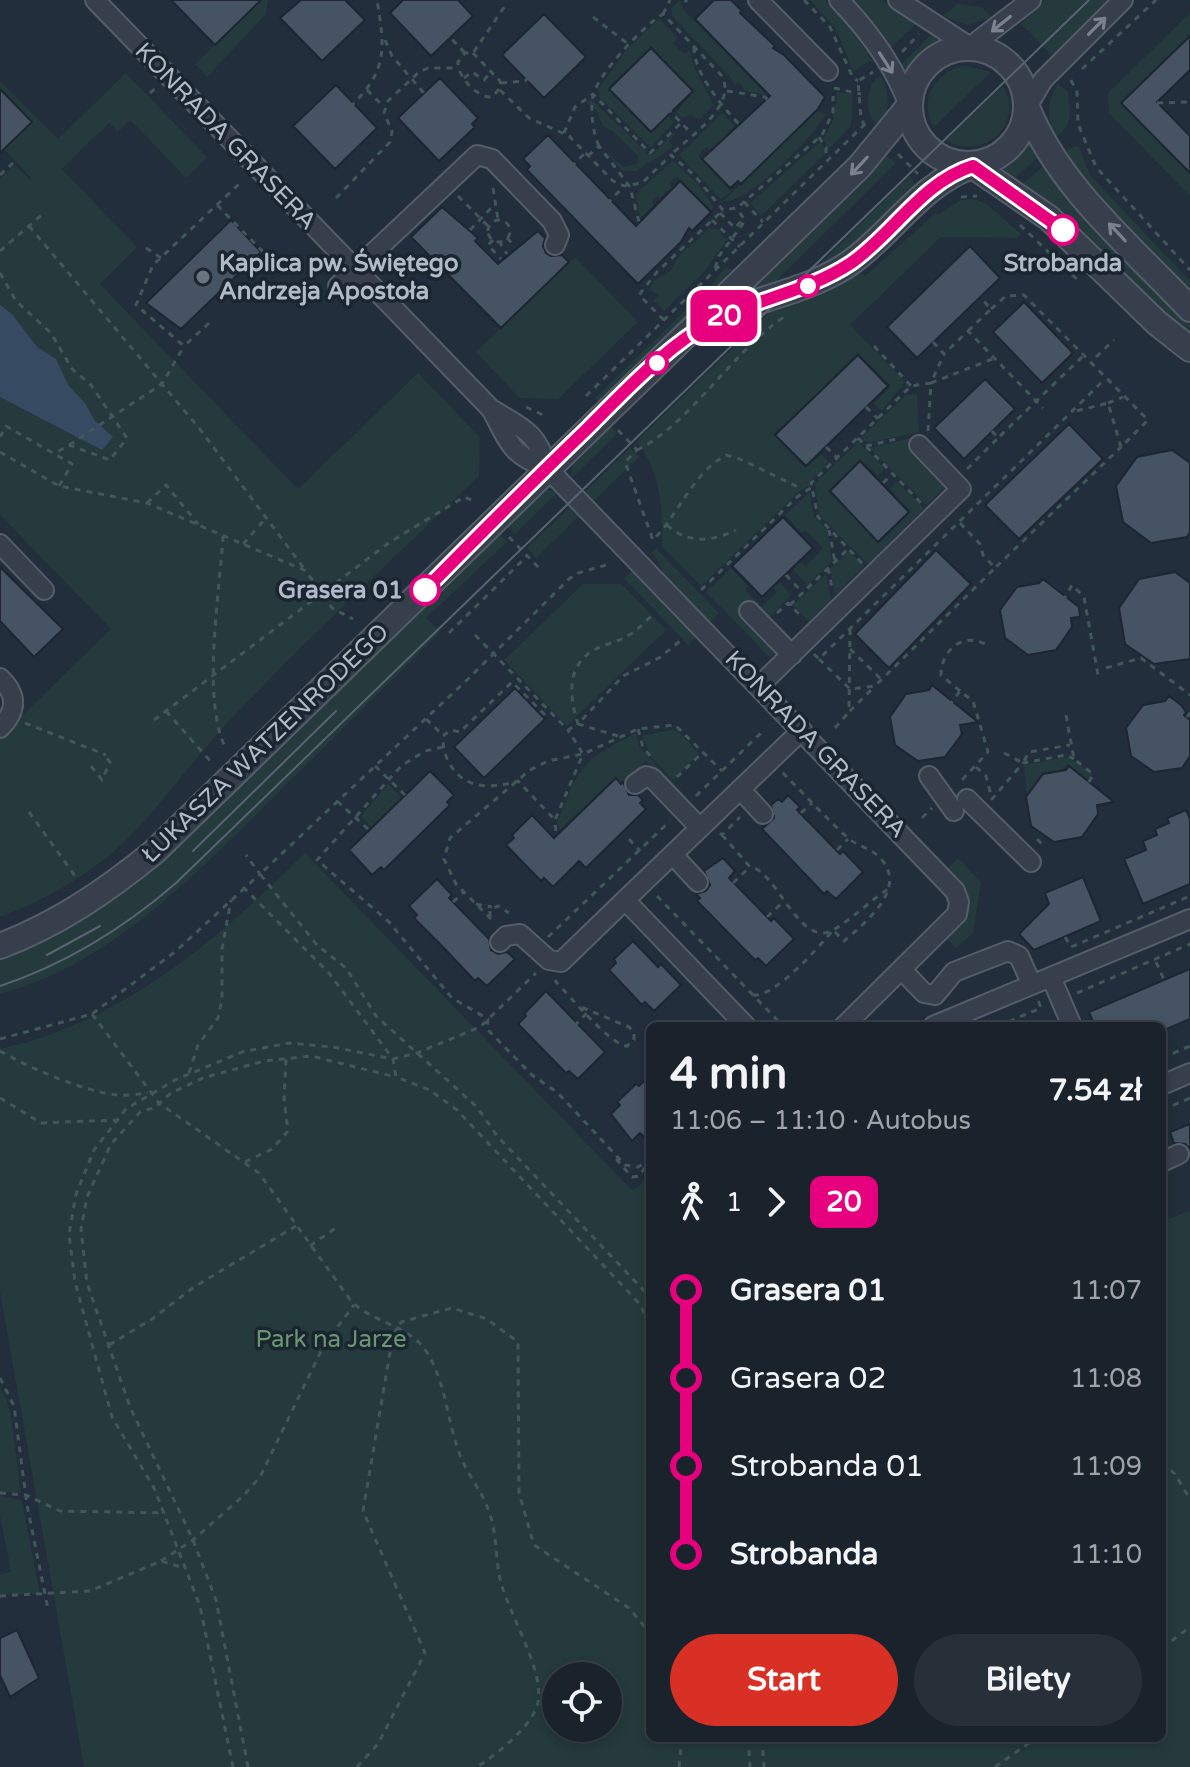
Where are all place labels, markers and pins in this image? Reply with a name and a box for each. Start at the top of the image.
marker: Strobanda [1048,215,1078,245]
place label: Kaplica pw. Świętego Andrzeja Apostoła [219,248,459,306]
place label: Strobanda [1004,249,1122,278]
marker: Kaplica pw. Świętego Andrzeja Apostoła [194,268,212,286]
unlabelled marker [797,275,819,297]
unlabelled marker [646,352,668,374]
marker: Grasera 01 [410,575,440,605]
place label: Grasera 01 [278,576,403,605]

